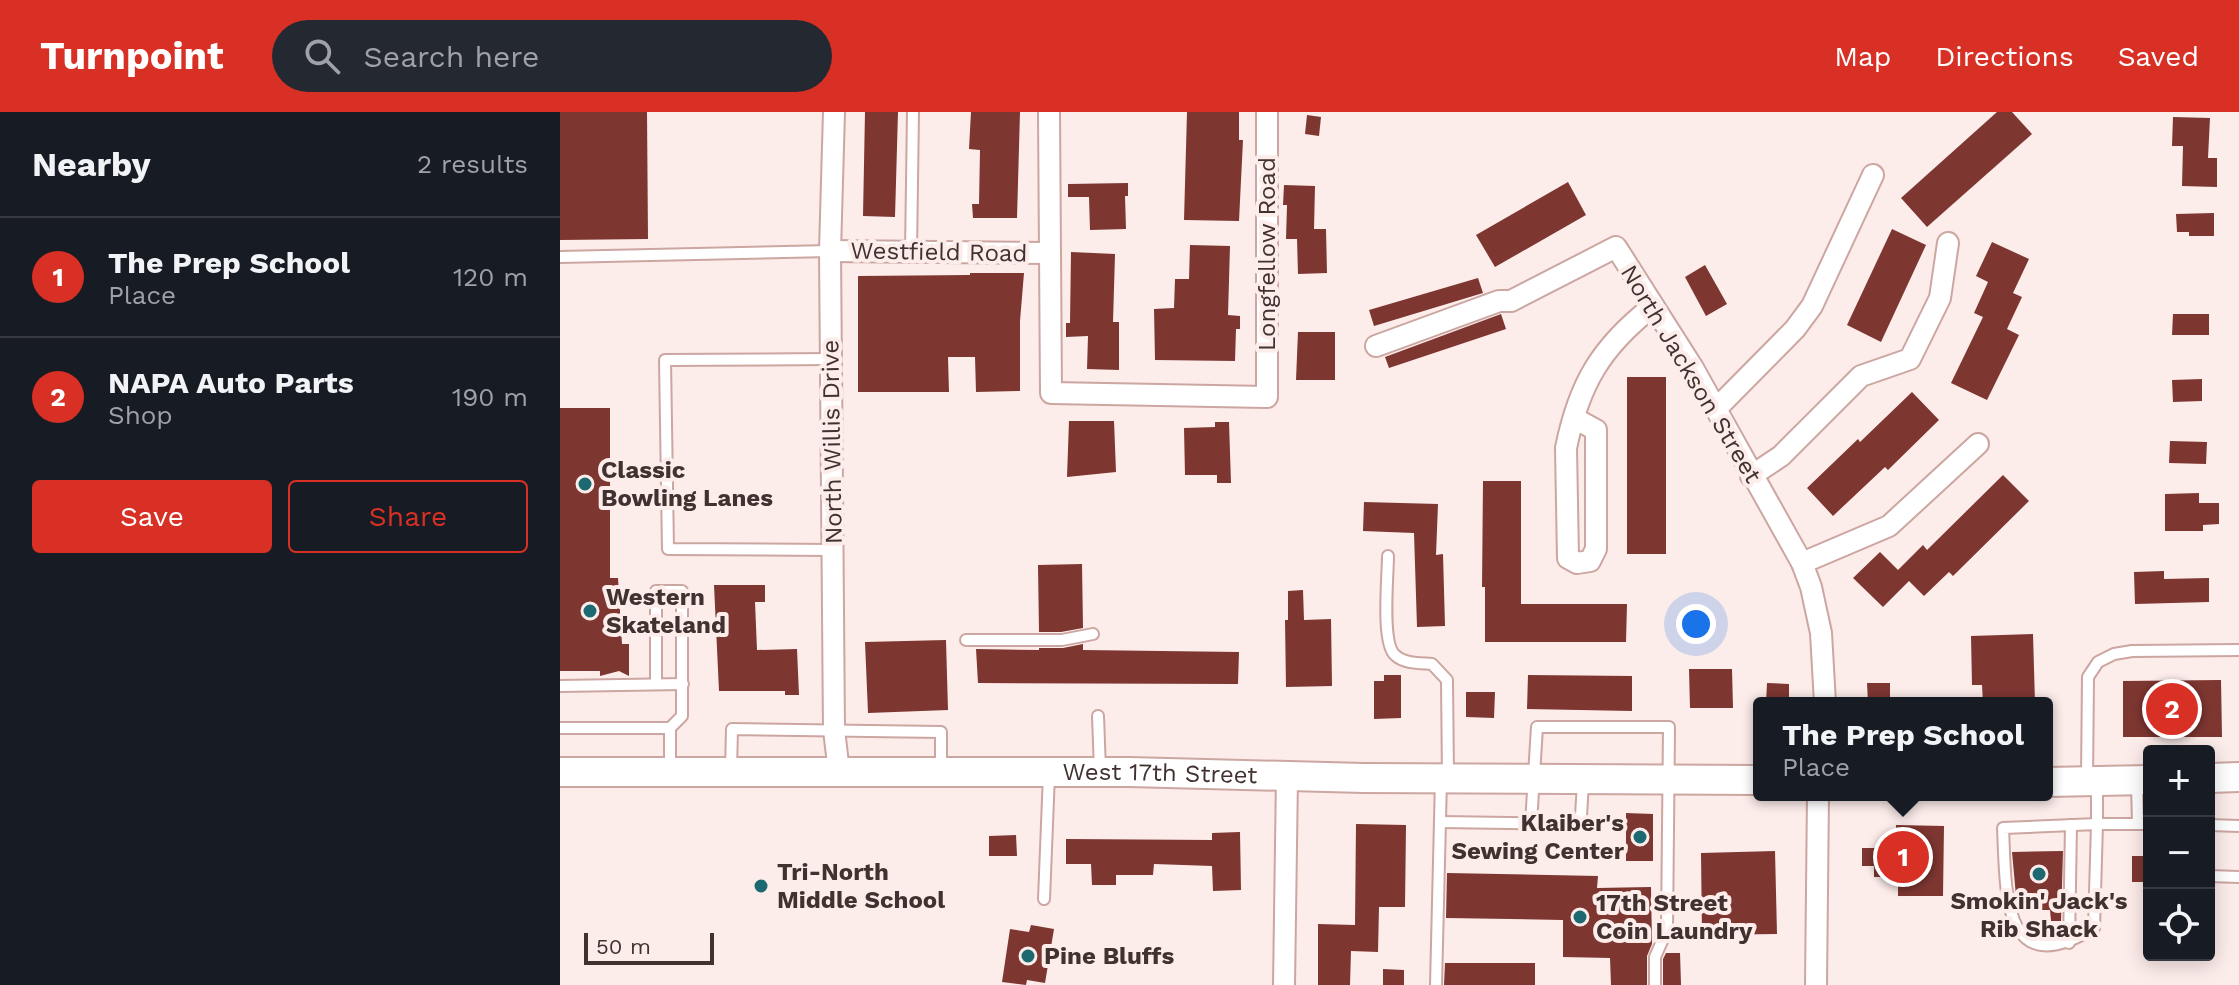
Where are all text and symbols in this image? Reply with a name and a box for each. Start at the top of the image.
search box [272,20,832,92]
text: Turnpoint [40,34,224,78]
icon: search [300,34,344,78]
text: Search here [364,39,539,74]
text: Map [1834,40,1891,73]
text: Directions [1935,40,2074,73]
text: Saved [2118,40,2199,73]
text: Nearby [32,144,151,184]
text: 2 results [417,149,528,179]
street label: Longfellow Road [1253,157,1281,351]
street label: Westfield Road [850,236,1028,268]
text: The Prep School [108,245,350,280]
street label: North Jackson Street [1615,260,1767,488]
text: 1 [52,262,64,292]
text: 120 m [453,262,528,292]
text: Place [108,280,176,310]
street label: North Willis Drive [816,340,848,544]
text: NAPA Auto Parts [108,365,354,400]
text: 2 [50,382,66,412]
text: 190 m [452,382,528,412]
text: Shop [108,400,173,430]
place label: Classic Bowling Lanes [601,456,773,512]
marker: Classic Bowling Lanes [576,475,594,493]
button: Save [32,480,272,553]
button: Share [288,480,528,553]
place label: Western Skateland [606,583,726,639]
marker: Western Skateland [581,602,599,620]
your location [1676,604,1716,644]
pin: 2 [2146,679,2198,739]
popup [1753,697,2053,801]
text: The Prep School [1782,717,2024,752]
map controls [2143,745,2215,961]
button: + [2143,745,2215,817]
text: Place [1782,752,1850,782]
street label: West 17th Street [1063,758,1258,789]
place label: Klaiber's Sewing Center [1451,809,1625,865]
button: − [2143,817,2215,889]
pin: 1 [1877,827,1929,887]
marker: Klaiber's Sewing Center [1631,828,1649,846]
place label: Tri-North Middle School [777,858,945,914]
marker: Smokin' Jack's Rib Shack [2030,865,2048,883]
marker: Tri-North Middle School [752,877,770,895]
place label: Smokin' Jack's Rib Shack [1950,887,2128,943]
place label: 17th Street Coin Laundry [1596,889,1753,945]
button: locate [2143,889,2215,961]
marker: 17th Street Coin Laundry [1571,908,1589,926]
scale bar [584,929,714,965]
text: 50 m [596,934,651,959]
place label: Pine Bluffs [1044,942,1174,970]
marker: Pine Bluffs [1019,947,1037,965]

